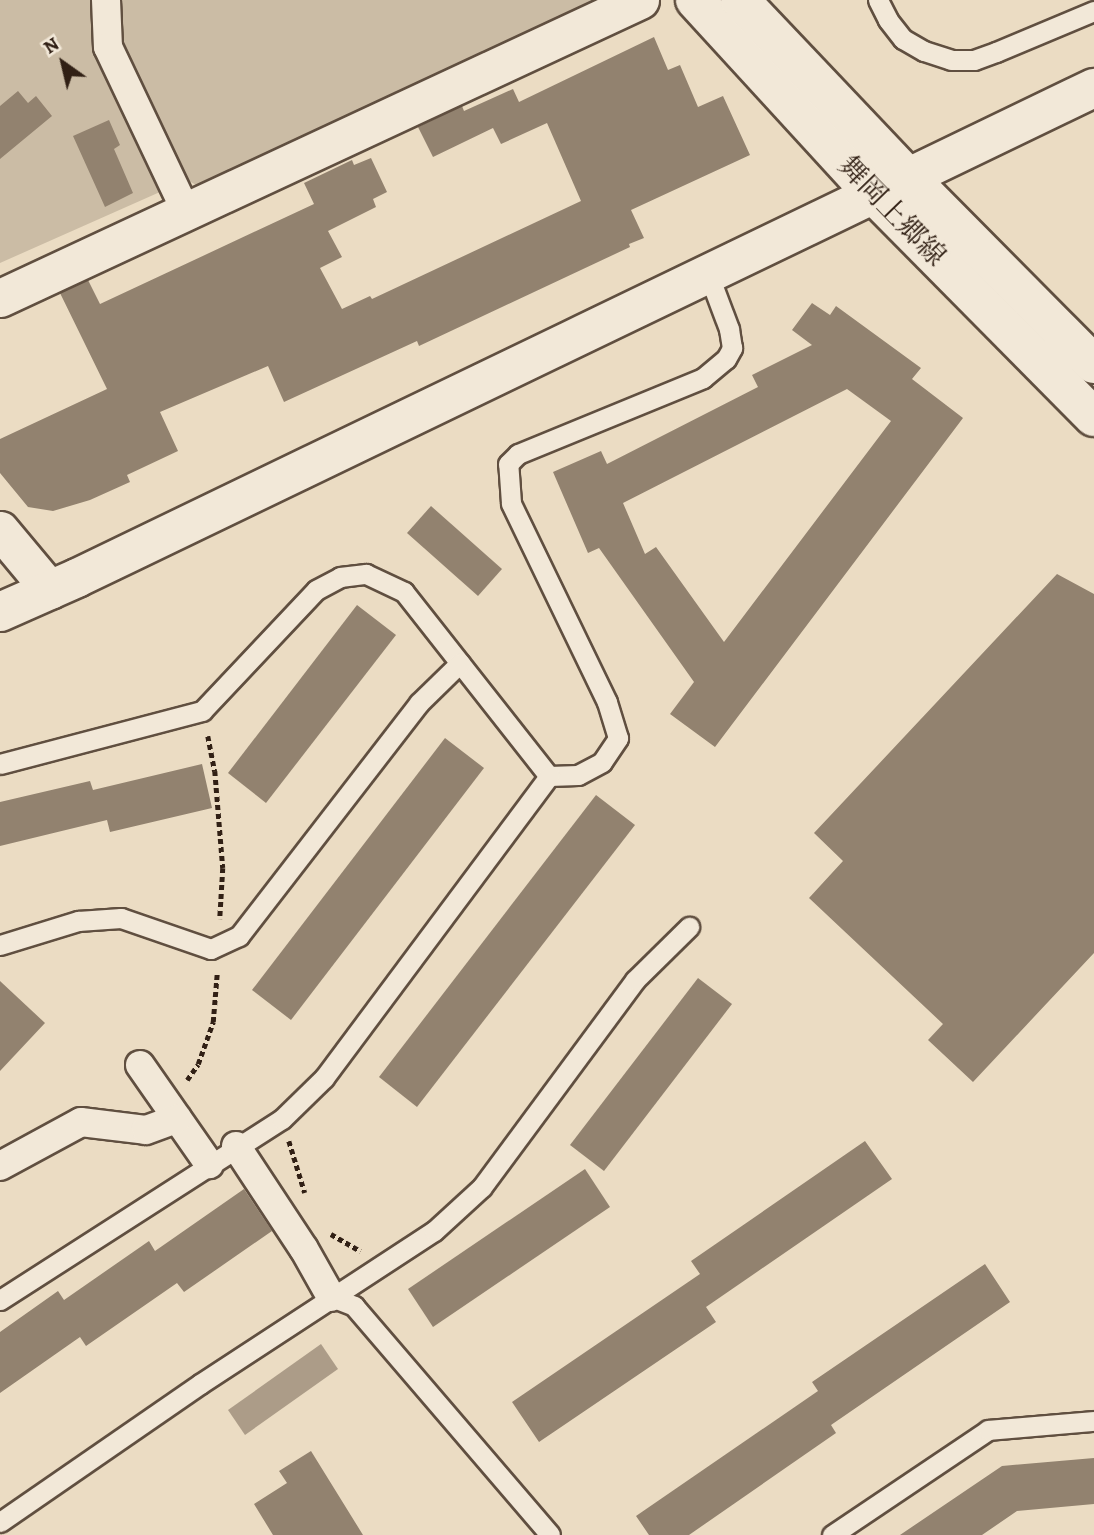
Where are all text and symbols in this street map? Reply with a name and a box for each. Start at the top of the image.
north arrow [28,28,98,98]
text: N [38,31,64,60]
street label: 舞岡上郷線 [831,149,953,273]

